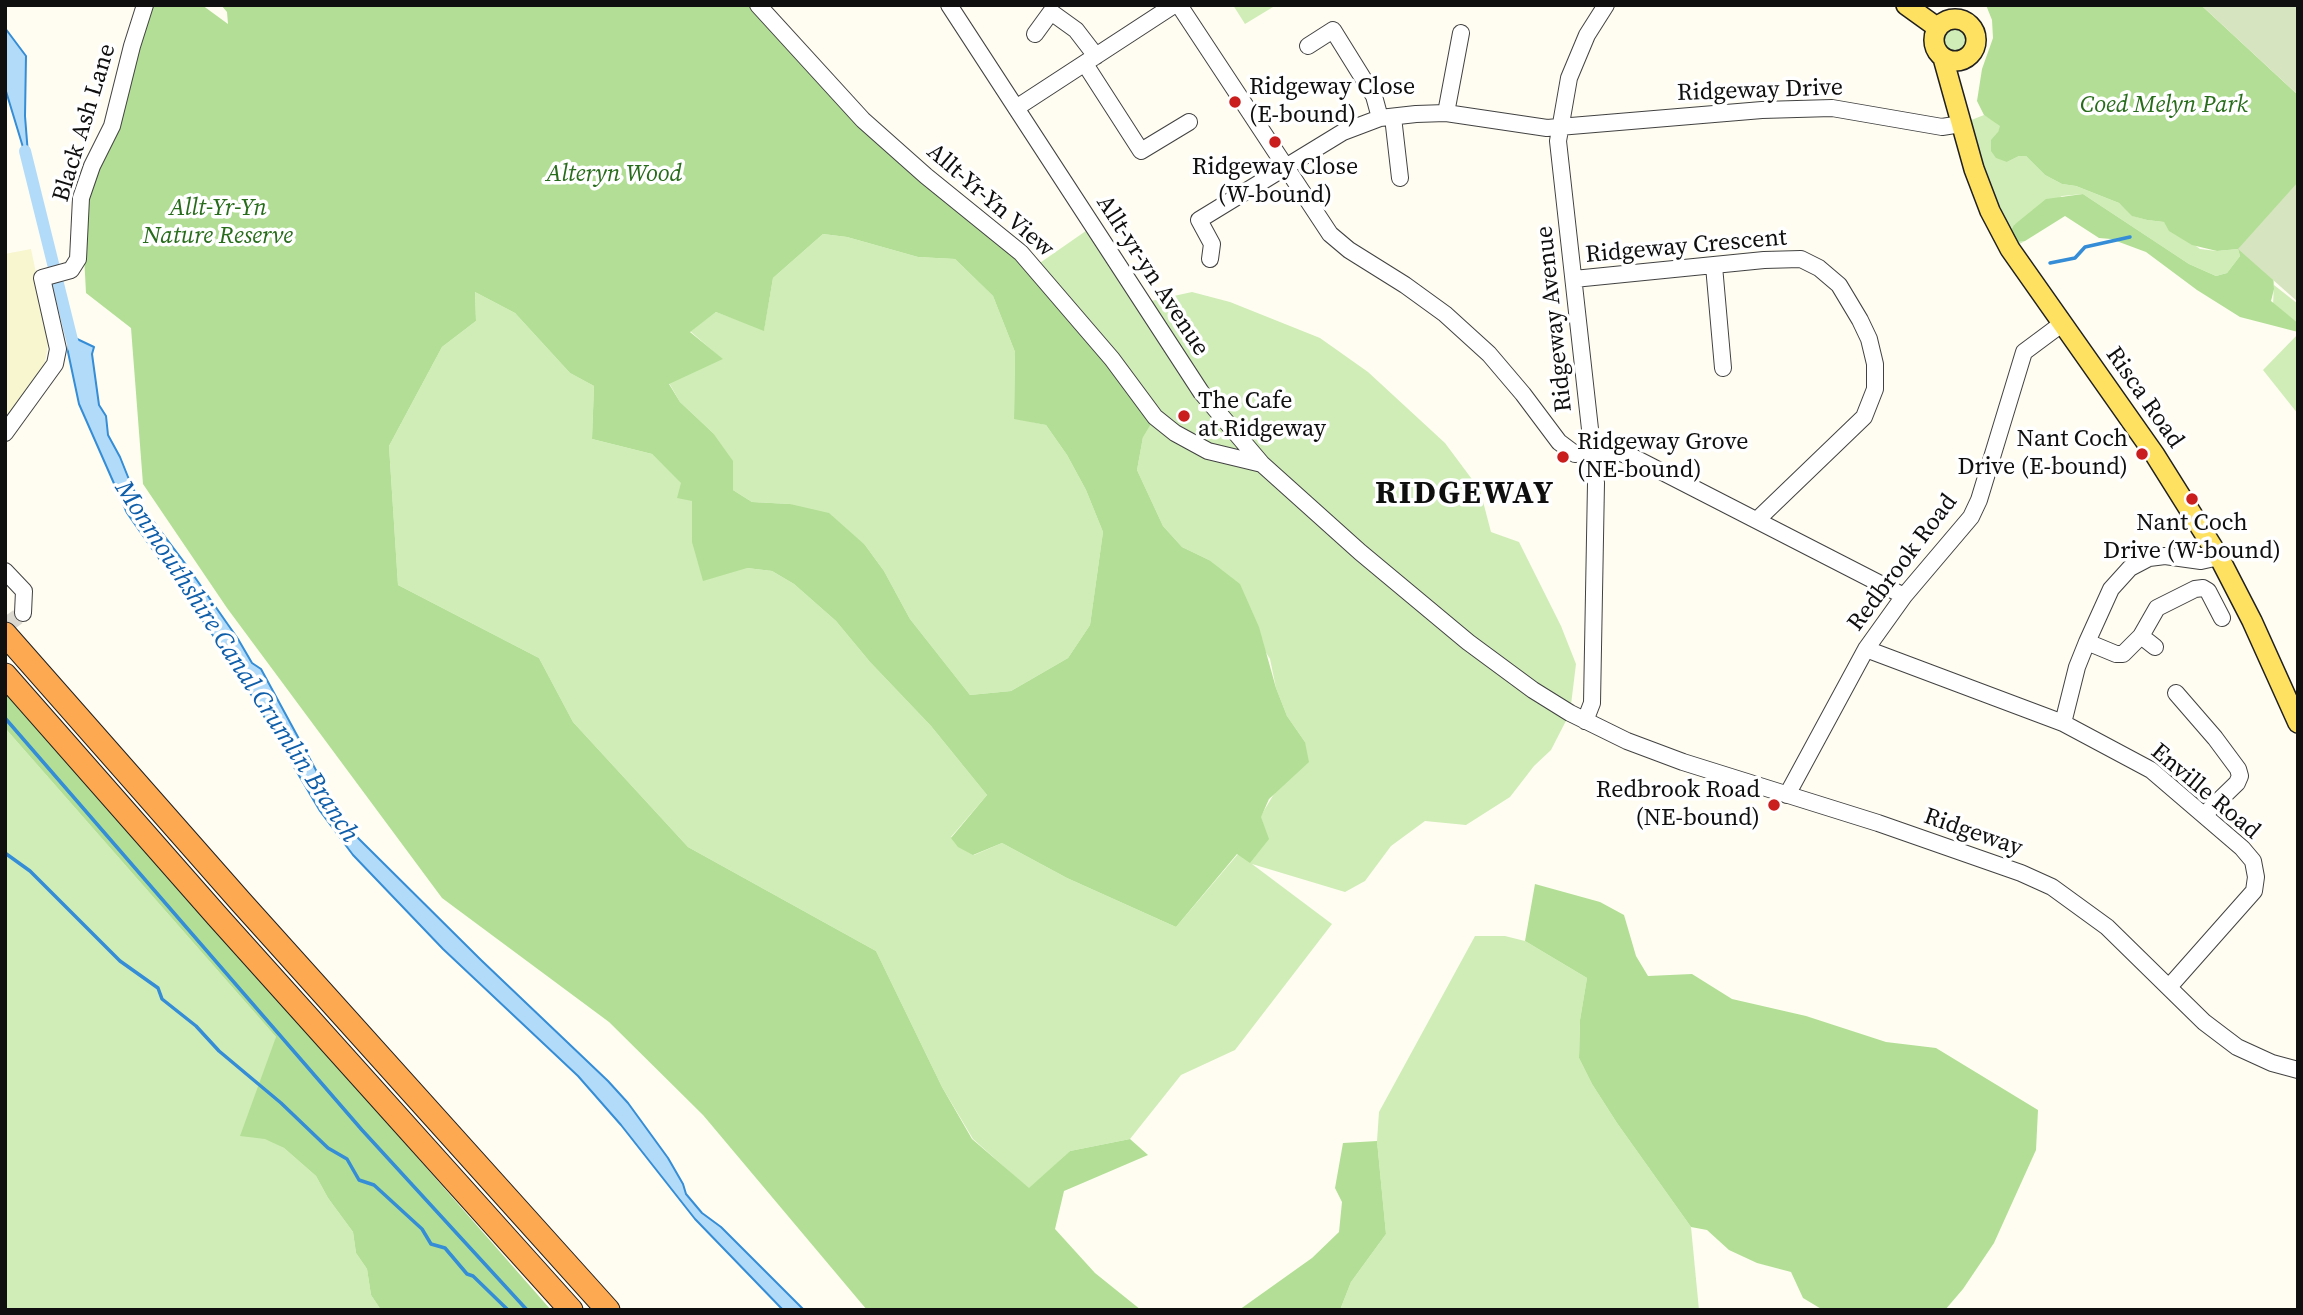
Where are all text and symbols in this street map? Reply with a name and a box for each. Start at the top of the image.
street label: Black Ash Lane [47,41,123,205]
place label: Ridgeway Close (E-bound) [1249,74,1415,130]
street label: Ridgeway Drive [1677,74,1843,108]
park label: Coed Melyn Park [2080,92,2248,120]
marker: Ridgeway Close (E-bound) [1227,94,1243,110]
marker: Ridgeway Close (W-bound) [1267,134,1283,150]
street label: Allt-Yr-Yn View [920,138,1060,264]
place label: Ridgeway Close (W-bound) [1192,154,1358,210]
park label: Alteryn Wood [546,161,682,189]
street label: Allt-yr-yn Avenue [1089,190,1215,362]
park label: Allt-Yr-Yn Nature Reserve [143,195,293,251]
street label: Ridgeway Crescent [1584,224,1788,270]
street label: Ridgeway Avenue [1531,225,1579,413]
street label: Risca Road [2099,342,2189,454]
place label: The Cafe at Ridgeway [1198,388,1326,444]
marker: The Cafe at Ridgeway [1176,408,1192,424]
place label: Nant Coch Drive (E-bound) [1957,426,2128,482]
place label: Ridgeway Grove (NE-bound) [1577,429,1748,485]
marker: Nant Coch Drive (E-bound) [2134,446,2150,462]
marker: Ridgeway Grove (NE-bound) [1555,449,1571,465]
water label: Monmouthshire Canal Crumlin Branch [107,475,365,849]
district label: RIDGEWAY [1376,476,1554,514]
street label: Redbrook Road [1842,489,1964,637]
marker: Nant Coch Drive (W-bound) [2184,491,2200,507]
place label: Nant Coch Drive (W-bound) [2103,510,2281,566]
street label: Enville Road [2144,738,2266,846]
place label: Redbrook Road (NE-bound) [1596,777,1760,833]
marker: Redbrook Road (NE-bound) [1766,797,1782,813]
street label: Ridgeway [1920,803,2026,863]

